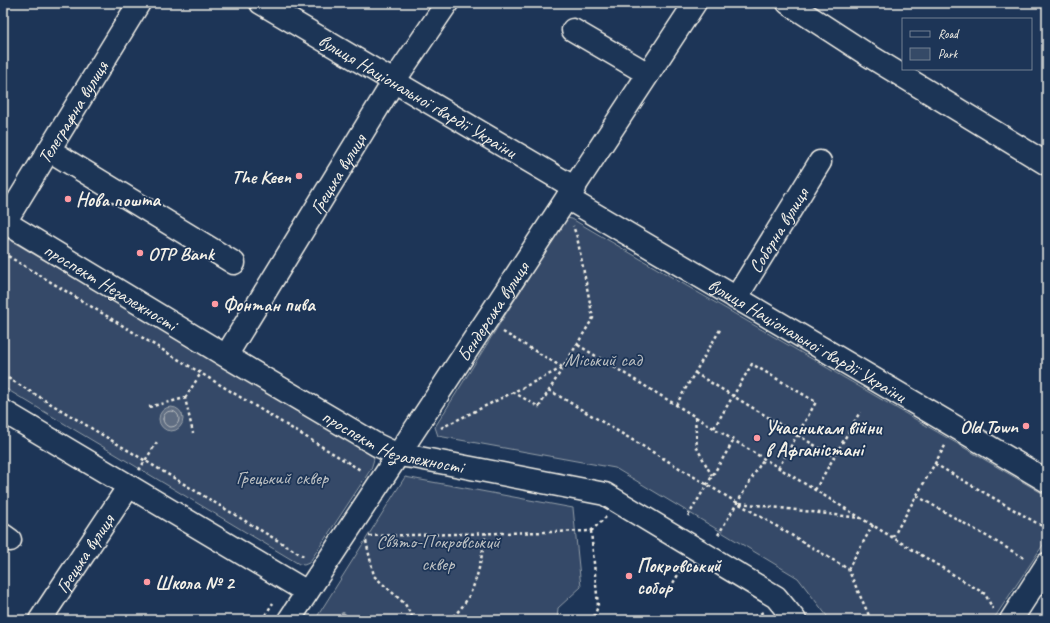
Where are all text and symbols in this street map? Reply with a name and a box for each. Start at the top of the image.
legend [902,18,1032,70]
text: Road [938,26,960,42]
street label: вулиця Національної гвардії України [314,29,522,164]
text: Park [938,46,959,62]
street label: Телеграфна вулиця [32,56,114,169]
street label: Грецька вулиця [305,128,373,219]
place label: The Keen [232,165,291,189]
marker: The Keen [294,171,304,181]
street label: Соборна вулиця [743,182,815,278]
place label: Нова пошта [76,188,162,212]
marker: Нова пошта [63,194,73,204]
street label: проспект Незалежності [39,238,183,338]
place label: OTP Bank [148,242,216,266]
marker: OTP Bank [135,248,145,258]
street label: Бендерська вулиця [452,256,536,366]
street label: вулиця Національної гвардії України [703,273,911,409]
place label: Фонтан пива [223,293,316,317]
marker: Фонтан пива [210,299,220,309]
park label: Міський сад [565,348,643,372]
street label: проспект Незалежності [317,404,468,480]
place label: Old Town [960,415,1019,439]
place label: Учасникам війни в Афганістані [765,416,883,462]
marker: Old Town [1021,421,1031,431]
marker: Учасникам війни в Афганістані [752,433,762,443]
park label: Грецький сквер [236,466,329,490]
street label: Грецька вулиця [50,508,121,598]
park label: Свято-Покровський сквер [376,530,501,576]
place label: Покровський собор [637,554,723,600]
place label: Школа № 2 [155,571,236,595]
marker: Покровський собор [624,571,634,581]
marker: Школа № 2 [142,577,152,587]

